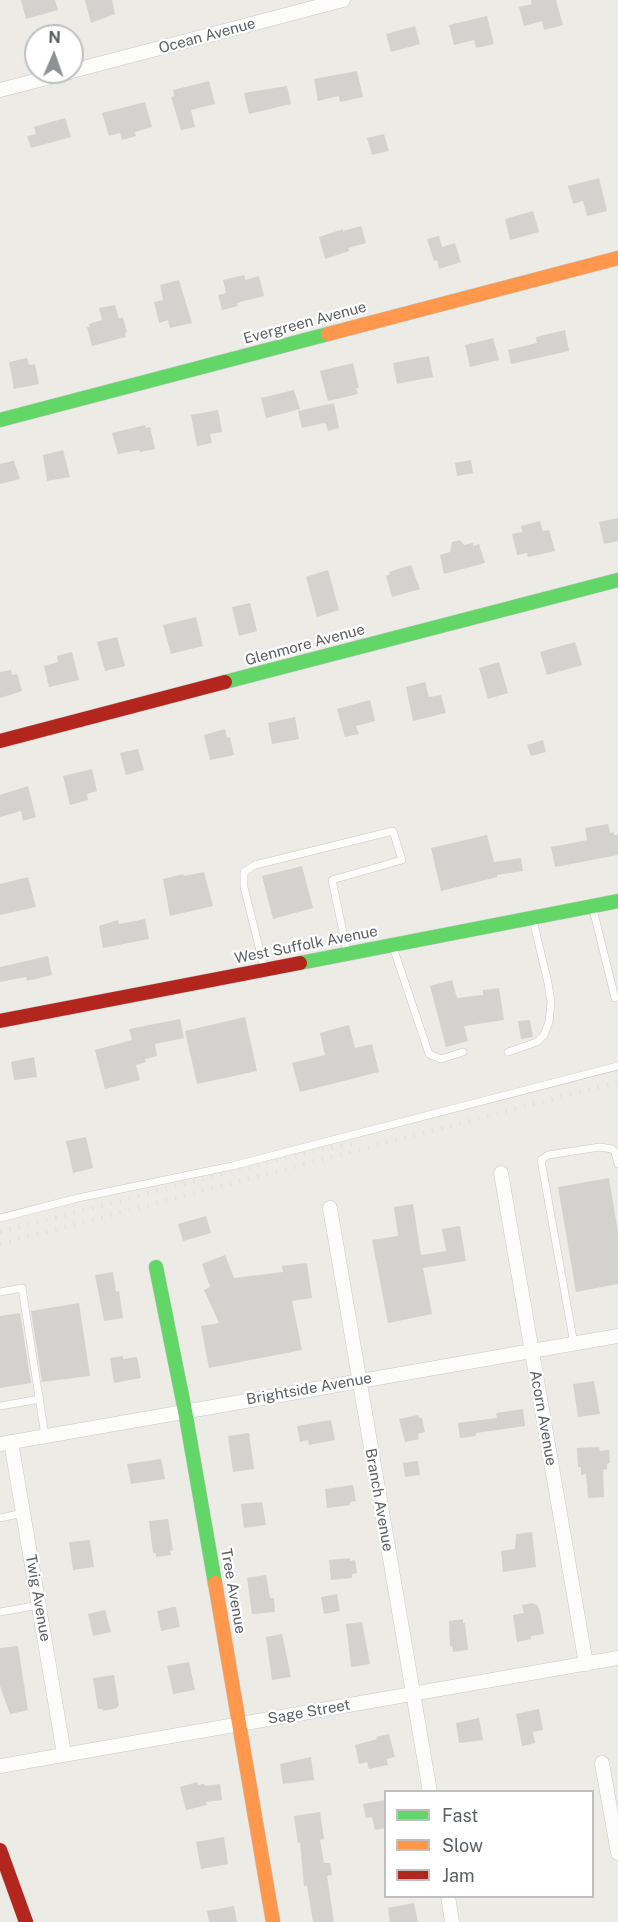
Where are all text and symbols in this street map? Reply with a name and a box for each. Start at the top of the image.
street label: Ocean Avenue [157,14,257,58]
north arrow [24,24,84,84]
text: N [48,28,61,47]
street label: Evergreen Avenue [242,298,368,348]
street label: Glenmore Avenue [243,620,367,670]
street label: West Suffolk Avenue [233,922,379,968]
street label: Brightside Avenue [245,1369,373,1409]
street label: Acorn Avenue [526,1369,560,1467]
street label: Branch Avenue [361,1447,397,1553]
street label: Tree Avenue [217,1547,249,1635]
street label: Twig Avenue [21,1553,55,1643]
street label: Sage Street [266,1696,352,1728]
legend [384,1790,594,1898]
text: Fast [442,1805,478,1826]
text: Slow [442,1835,483,1856]
text: Jam [442,1865,475,1886]

